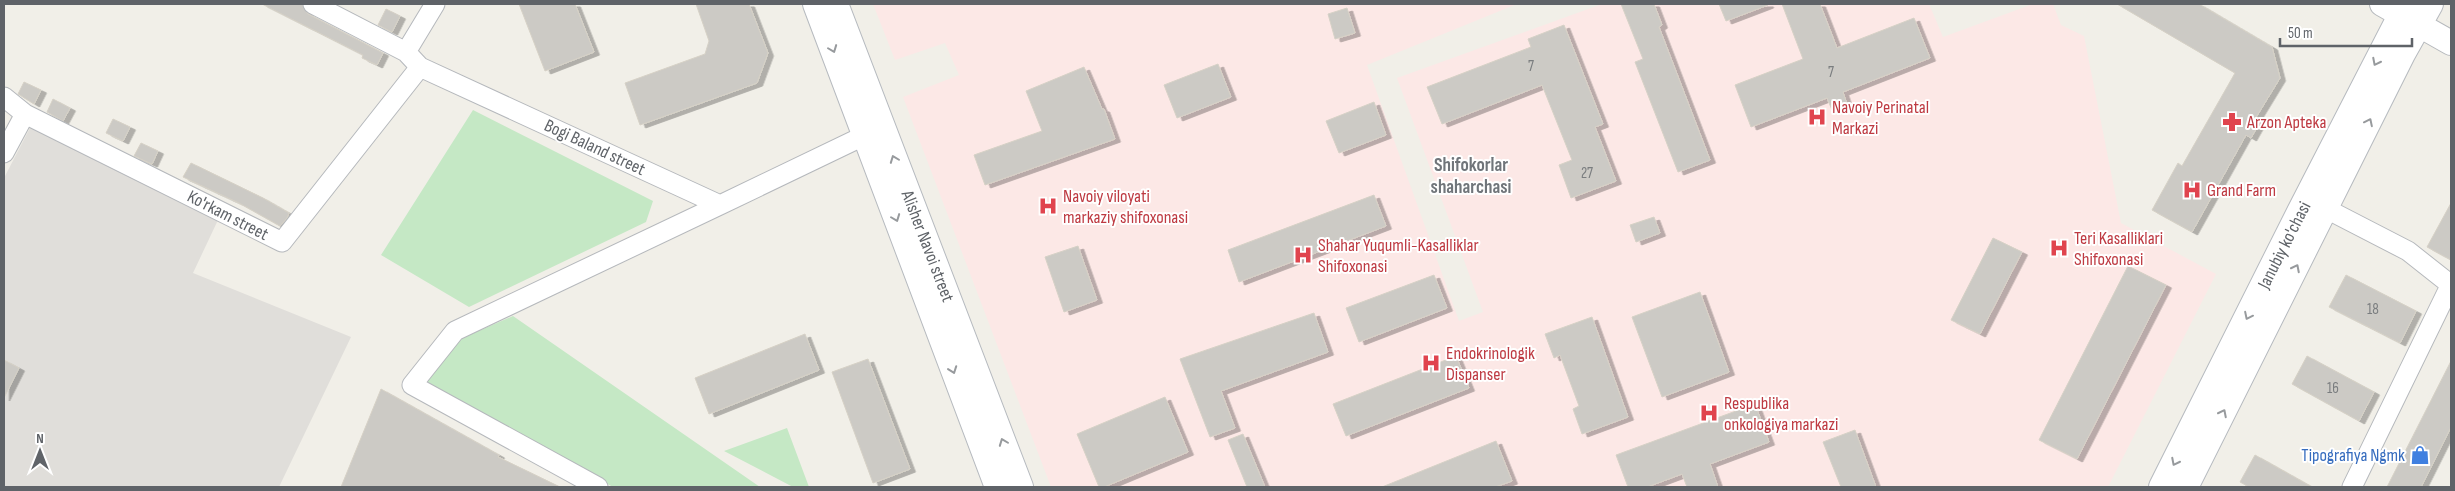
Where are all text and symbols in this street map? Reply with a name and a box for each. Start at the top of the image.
scale bar [2280,15,2412,47]
text: 50 m [2288,24,2313,43]
one-way arrow [827,45,837,53]
house number: 7 [1528,57,1534,76]
one-way arrow [2372,57,2382,66]
house number: 7 [1828,63,1834,82]
place label: Navoiy Perinatal Markazi [1832,97,1929,139]
hospital icon: Navoiy Perinatal Markazi [1806,106,1828,128]
pharmacy icon: Arzon Apteka [2221,111,2243,133]
place label: Arzon Apteka [2246,112,2326,133]
street label: Bogi Baland street [541,115,649,180]
one-way arrow [2363,118,2373,127]
district label: Shifokorlar shaharchasi [1431,154,1512,199]
one-way arrow [890,156,900,164]
house number: 27 [1581,164,1593,183]
hospital icon: Grand Farm [2181,179,2203,201]
place label: Grand Farm [2207,180,2276,201]
street label: Ko'rkam street [184,186,272,245]
place label: Navoiy viloyati markaziy shifoxonasi [1063,186,1188,228]
street label: Alisher Navoi street [896,187,959,305]
hospital icon: Navoiy viloyati markaziy shifoxonasi [1037,195,1059,217]
street label: Janubiy ko'chasi [2253,198,2315,293]
one-way arrow [890,213,901,222]
place label: Teri Kasalliklari Shifoxonasi [2074,228,2163,270]
place label: Shahar Yuqumli-Kasalliklar Shifoxonasi [1318,235,1479,277]
hospital icon: Teri Kasalliklari Shifoxonasi [2048,237,2070,259]
hospital icon: Shahar Yuqumli-Kasalliklar Shifoxonasi [1292,244,1314,266]
one-way arrow [2290,264,2300,273]
house number: 18 [2367,300,2379,319]
one-way arrow [2244,311,2254,320]
place label: Endokrinologik Dispanser [1446,343,1535,385]
hospital icon: Endokrinologik Dispanser [1420,352,1442,374]
one-way arrow [947,365,957,374]
house number: 16 [2327,379,2339,398]
place label: Respublika onkologiya markazi [1724,393,1838,435]
hospital icon: Respublika onkologiya markazi [1698,402,1720,424]
one-way arrow [2217,409,2227,418]
north arrow [15,426,65,476]
text: N [36,430,44,447]
one-way arrow [999,438,1009,446]
shop icon: Tipografiya Ngmk [2409,444,2431,466]
place label: Tipografiya Ngmk [2301,445,2405,466]
one-way arrow [2171,457,2181,466]

